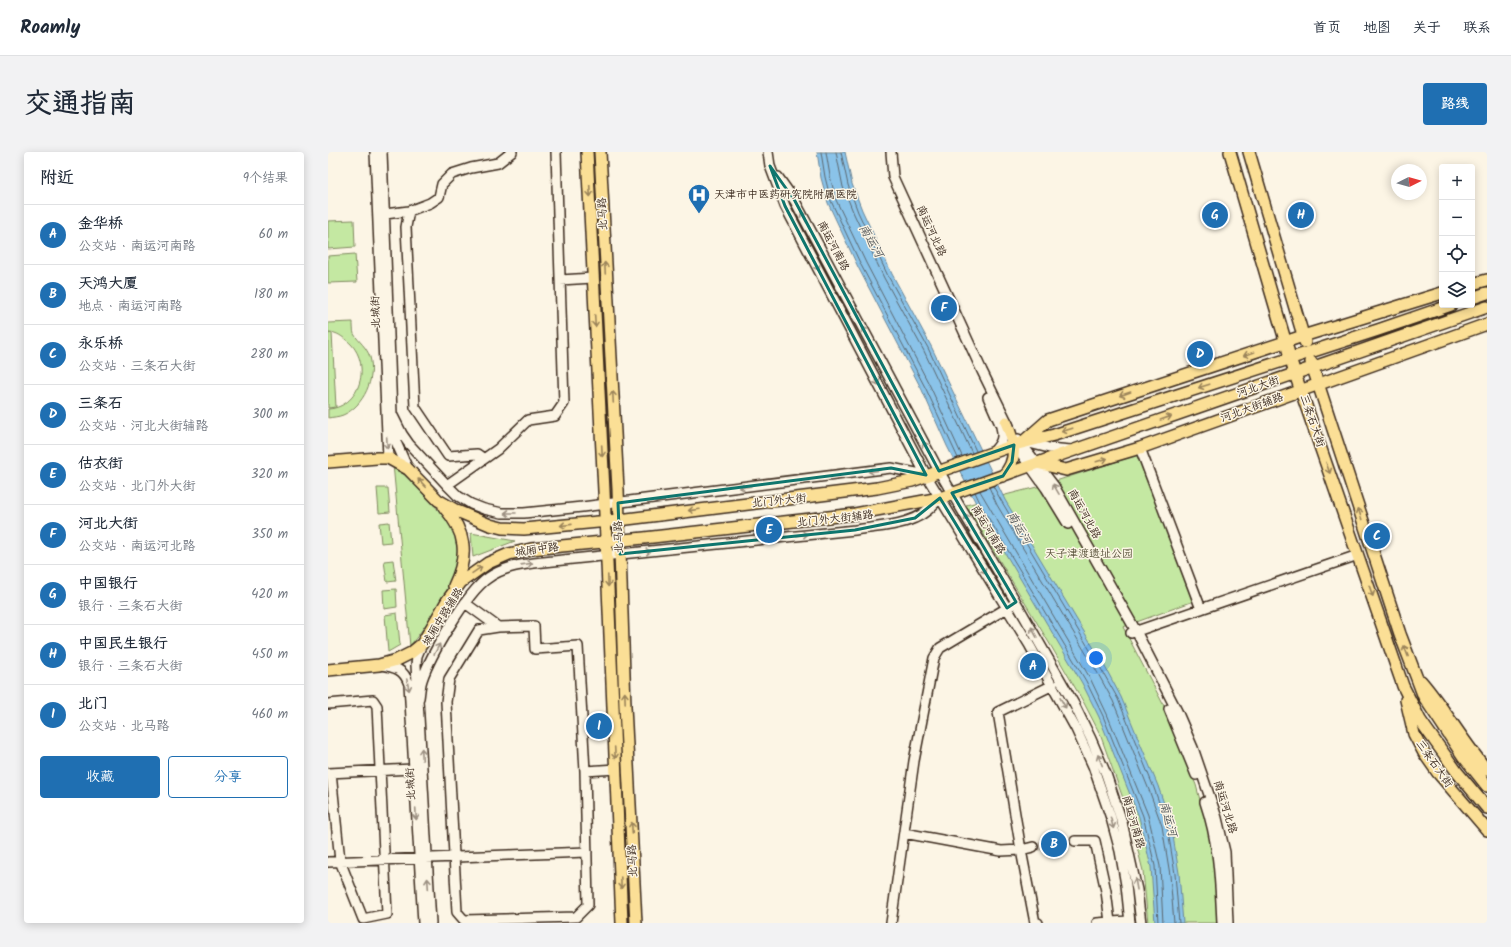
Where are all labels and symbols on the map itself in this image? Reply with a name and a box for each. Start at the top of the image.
north arrow [1391,164,1427,200]
hospital icon: 天津市中医药研究院附属医院 [686,182,712,215]
one-way arrow [586,184,593,197]
place label: 天津市中医药研究院附属医院 [714,186,857,204]
street label: 北马路 [593,197,613,231]
pin: G [1202,200,1228,230]
pin: H [1288,200,1314,230]
street label: 南运河北路 [911,202,951,260]
one-way arrow [800,211,807,223]
street label: 南运河南路 [812,217,854,275]
water label: 南运河 [854,221,889,263]
one-way arrow [813,259,821,271]
one-way arrow [602,262,609,275]
pin: F [931,293,957,323]
street label: 北城街 [366,294,386,329]
one-way arrow [592,314,599,327]
one-way arrow [861,326,868,338]
pin: D [1187,339,1213,369]
one-way arrow [1243,350,1255,358]
street label: 河北大街 [1234,371,1283,403]
one-way arrow [873,374,880,386]
one-way arrow [1197,383,1210,390]
street label: 河北大街辅路 [1218,388,1286,428]
one-way arrow [609,391,616,404]
one-way arrow [1119,391,1132,398]
street label: 三条石大街 [1295,392,1330,451]
one-way arrow [1160,414,1173,421]
one-way arrow [1060,427,1073,434]
one-way arrow [384,436,391,449]
one-way arrow [922,441,930,453]
one-way arrow [598,444,605,457]
one-way arrow [1095,456,1108,463]
one-way arrow [1325,461,1332,474]
one-way arrow [868,467,881,475]
one-way arrow [417,478,427,488]
one-way arrow [739,483,752,491]
one-way arrow [1051,483,1059,495]
street label: 南运河北路 [1063,486,1105,542]
street label: 北门外大街 [751,489,808,513]
street label: 南运河南路 [966,502,1010,558]
one-way arrow [688,506,701,514]
street label: 北门外大街辅路 [796,506,874,532]
water label: 南运河 [1002,508,1037,550]
one-way arrow [504,509,517,517]
one-way arrow [1356,509,1364,521]
one-way arrow [964,514,972,526]
pin: E [756,515,782,545]
street label: 北马路 [609,520,629,554]
pin: C [1364,521,1390,551]
one-way arrow [560,522,573,529]
one-way arrow [795,531,808,539]
street label: 城厢中路 [514,538,560,562]
park label: 天子津渡遗址公园 [1045,545,1133,563]
one-way arrow [638,548,651,556]
one-way arrow [520,560,533,568]
one-way arrow [978,562,986,573]
one-way arrow [471,566,482,574]
one-way arrow [604,574,611,587]
street label: 城厢中路辅路 [418,584,468,650]
one-way arrow [1367,584,1375,596]
one-way arrow [1029,626,1037,638]
one-way arrow [434,643,441,655]
one-way arrow [1402,645,1410,657]
your location [1086,648,1106,668]
pin: A [1020,651,1046,681]
one-way arrow [404,678,412,691]
one-way arrow [621,692,629,705]
one-way arrow [1059,697,1067,709]
pin: I [586,711,612,741]
street label: 三条石大街 [1411,736,1458,793]
one-way arrow [612,746,619,759]
one-way arrow [418,748,425,761]
one-way arrow [1096,754,1103,766]
street label: 北城街 [401,766,421,801]
street label: 南运河北路 [1208,778,1242,836]
street label: 南运河南路 [1117,793,1149,851]
water label: 南运河 [1154,799,1183,841]
one-way arrow [412,807,420,820]
one-way arrow [1109,816,1116,829]
one-way arrow [628,822,635,835]
pin: B [1041,829,1067,859]
street label: 北马路 [623,844,643,878]
one-way arrow [617,876,624,889]
one-way arrow [425,878,432,891]
one-way arrow [1132,878,1140,891]

